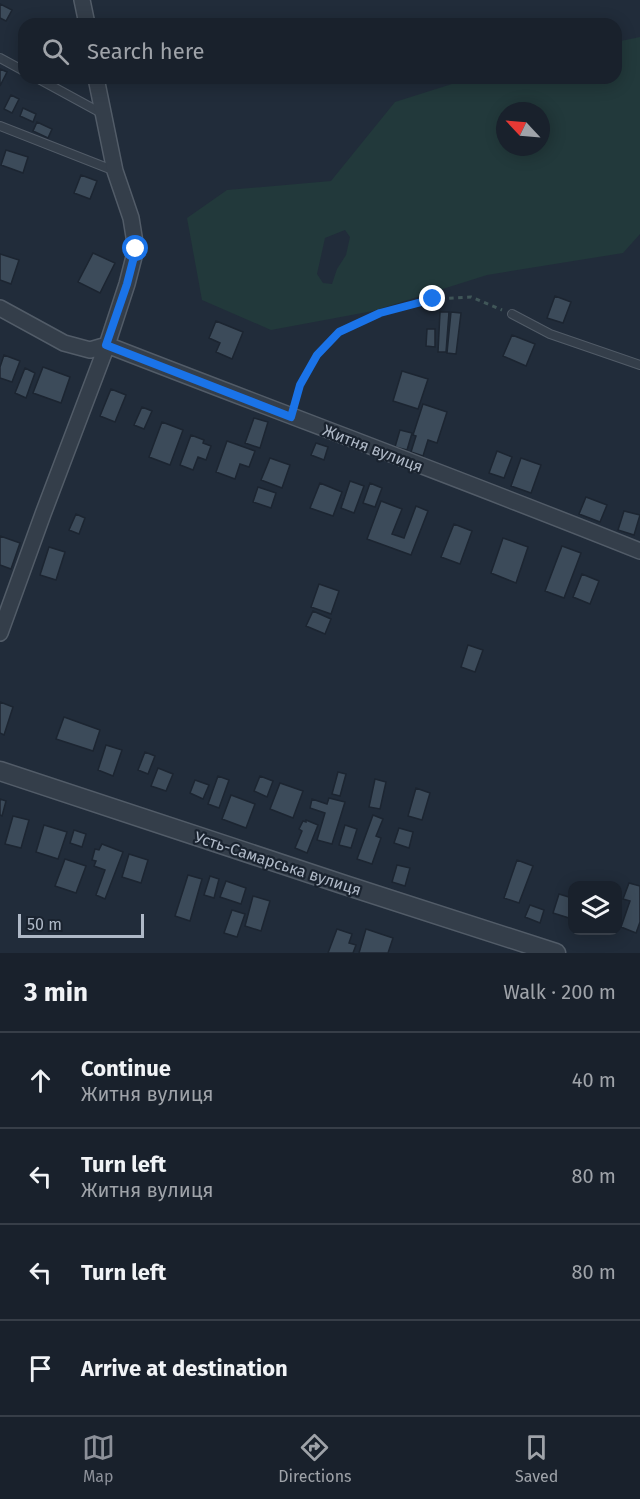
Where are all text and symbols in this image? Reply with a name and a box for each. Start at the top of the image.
search box [18,18,622,84]
icon: search [39,35,72,68]
text: Search here [87,38,205,65]
north arrow [496,102,550,156]
route start [122,235,148,261]
route end [419,285,445,311]
street label: Житня вулиця [320,421,426,476]
street label: Усть-Самарська вулиця [192,828,364,899]
map controls [568,881,622,935]
button: layers [568,881,622,935]
scale bar [18,911,144,938]
text: 50 m [27,915,62,934]
text: 3 min [24,977,88,1008]
text: Walk · 200 m [503,980,616,1004]
text: Continue [81,1055,171,1082]
icon: ahead [24,1064,57,1097]
text: 40 m [572,1068,616,1092]
text: Житня вулиця [81,1082,213,1106]
text: Turn left [81,1151,166,1178]
icon: left [24,1160,57,1193]
text: 80 m [571,1164,616,1188]
text: Житня вулиця [81,1178,213,1202]
icon: left [24,1256,57,1289]
text: Turn left [81,1259,166,1286]
text: 80 m [571,1260,616,1284]
icon: arrive [24,1352,57,1385]
text: Arrive at destination [81,1355,288,1382]
tab: Map [82,1431,115,1486]
tab: Directions [278,1431,352,1486]
tab: Saved [515,1431,558,1486]

